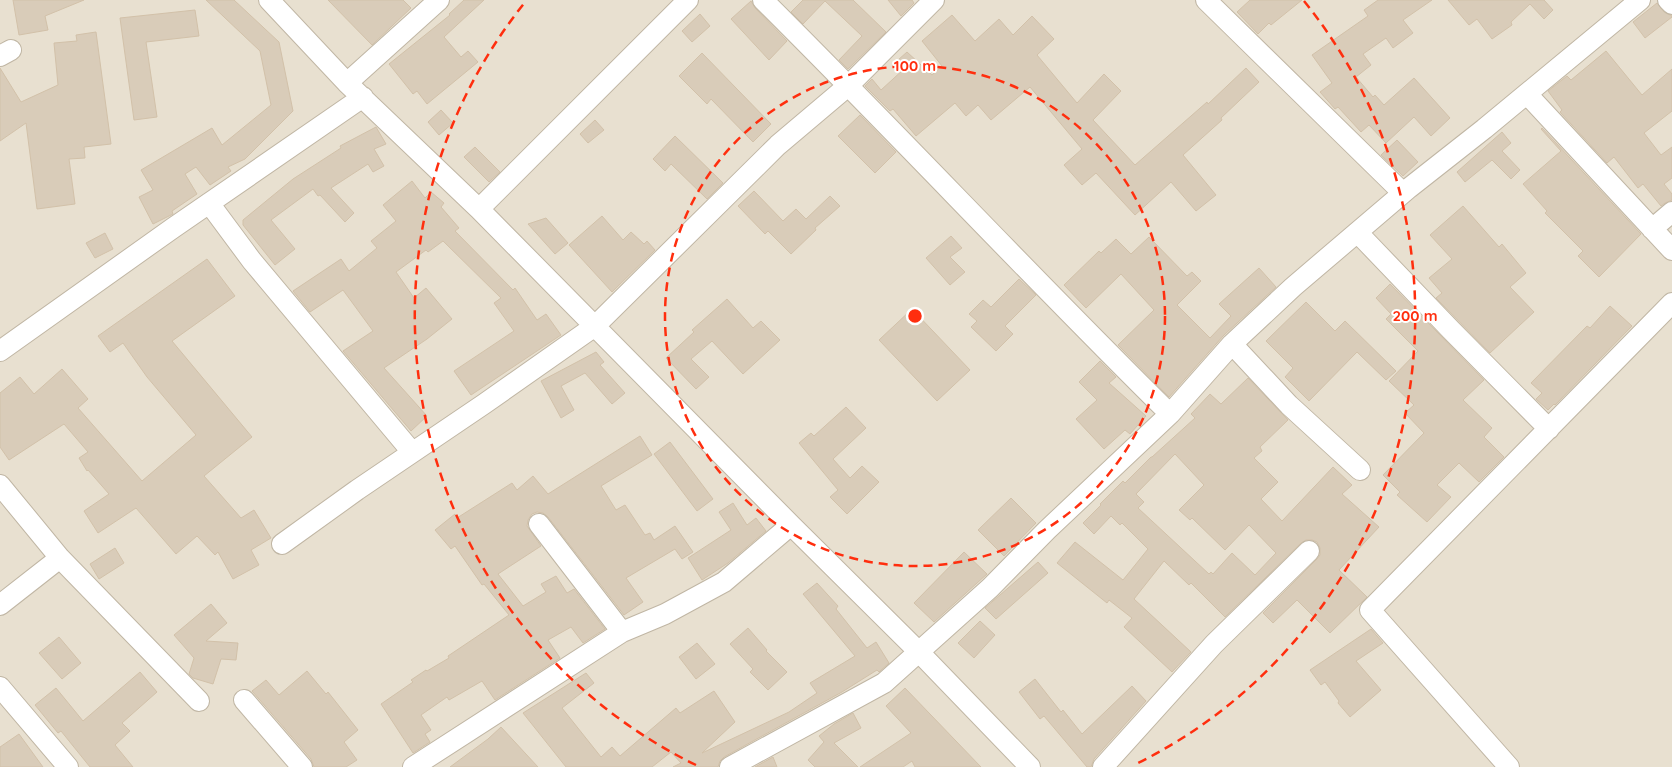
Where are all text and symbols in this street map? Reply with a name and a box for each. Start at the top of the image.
text: 100 m [894,56,936,75]
text: 200 m [1393,306,1438,325]
centre of rings [906,307,924,325]

